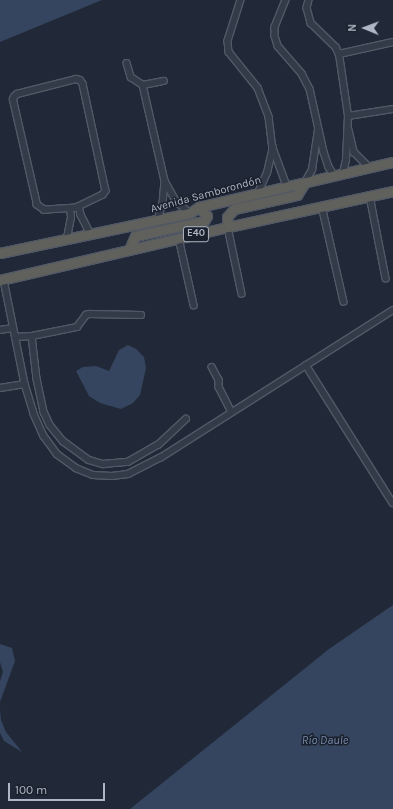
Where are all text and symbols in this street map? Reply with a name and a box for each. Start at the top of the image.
north arrow [345,8,385,48]
text: N [346,24,359,32]
street label: Avenida Samborondón [149,174,263,216]
road number: E40 [182,226,210,242]
water label: Río Daule [302,734,348,748]
scale bar [10,775,107,801]
text: 100 m [15,783,47,797]

